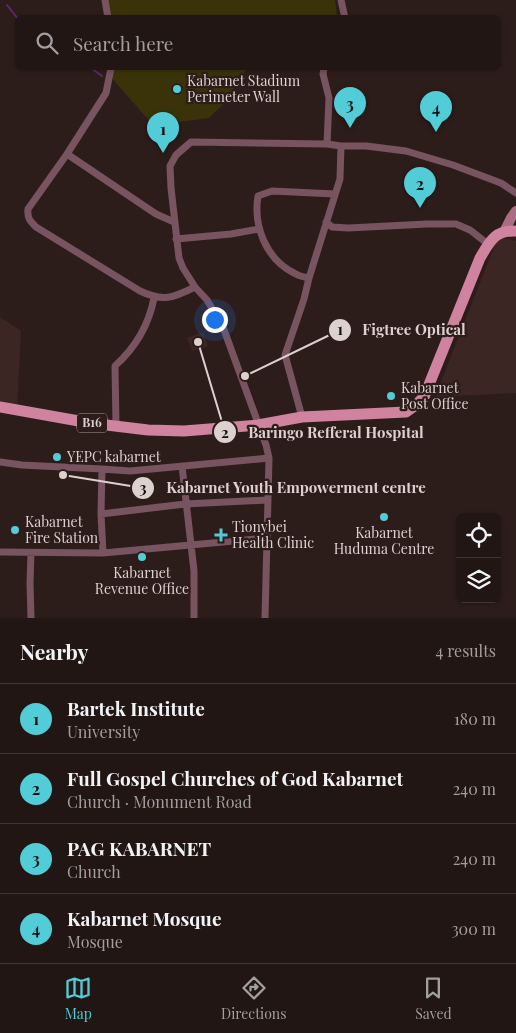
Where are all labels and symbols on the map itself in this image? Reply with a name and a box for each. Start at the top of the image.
place label: Kabarnet Stadium Perimeter Wall [187,71,301,106]
marker: Kabarnet Stadium Perimeter Wall [171,83,183,95]
pin: 3 [334,87,366,128]
pin: 4 [420,91,452,132]
pin: 1 [147,112,179,153]
pin: 2 [404,167,436,208]
your location [202,307,228,333]
callout: Figtree Optical [327,315,476,345]
text: 1 [337,319,343,339]
text: Figtree Optical [362,319,466,339]
place label: Kabarnet Post Office [401,378,468,413]
marker: Kabarnet Post Office [385,390,397,402]
road number: B16 [77,413,107,432]
callout: Baringo Refferal Hospital [213,417,433,447]
text: 2 [221,422,229,442]
text: Baringo Refferal Hospital [248,422,424,442]
place label: YEPC kabarnet [66,447,162,466]
marker: YEPC kabarnet [51,451,63,463]
callout: Kabarnet Youth Empowerment centre [131,473,436,503]
text: 3 [139,477,147,497]
text: Kabarnet Youth Empowerment centre [166,477,426,497]
marker: Kabarnet Huduma Centre [378,511,390,523]
place label: Kabarnet Fire Station [25,512,99,547]
place label: Tionybei Health Clinic [232,517,314,552]
place label: Kabarnet Huduma Centre [334,523,434,558]
marker: Kabarnet Fire Station [9,524,21,536]
marker: Tionybei Health Clinic [214,528,228,542]
marker: Kabarnet Revenue Office [136,551,148,563]
place label: Kabarnet Revenue Office [95,563,189,598]

